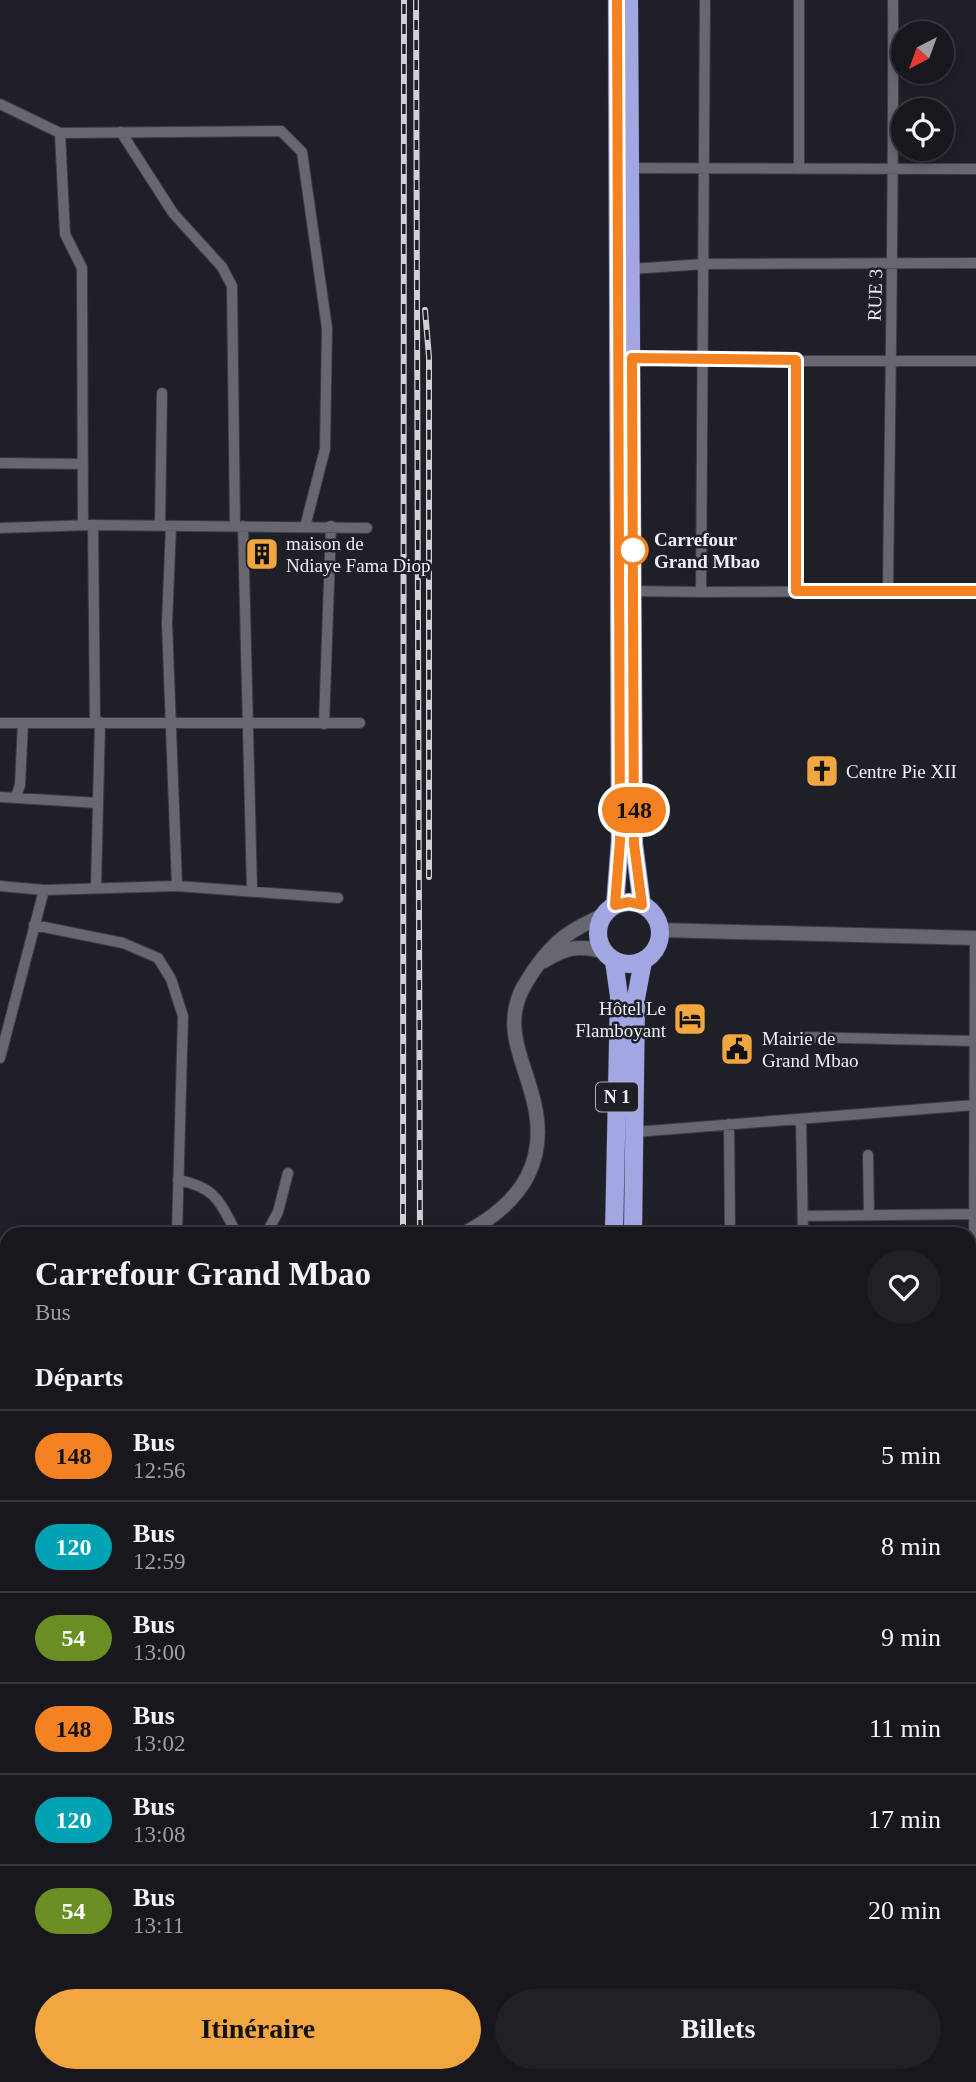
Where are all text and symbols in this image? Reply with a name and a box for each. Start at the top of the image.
north arrow [891,21,954,84]
map controls [891,21,954,161]
button: locate [891,98,954,161]
street label: RUE 3 [864,269,886,321]
place label: Carrefour Grand Mbao [654,529,760,572]
place label: maison de Ndiaye Fama Diop [286,533,431,576]
building icon: maison de Ndiaye Fama Diop [243,535,281,573]
marker: Carrefour Grand Mbao [618,535,648,565]
church icon: Centre Pie XII [803,752,841,790]
place label: Centre Pie XII [846,761,957,782]
line badge: 148 [594,787,674,833]
text: 148 [616,797,652,823]
place label: Hôtel Le Flamboyant [575,998,667,1041]
hotel icon: Hôtel Le Flamboyant [671,1000,709,1038]
place label: Mairie de Grand Mbao [762,1028,859,1071]
public building icon: Mairie de Grand Mbao [718,1030,756,1068]
road number: N 1 [596,1082,638,1112]
button: heart [867,1250,941,1324]
text: Carrefour Grand Mbao [35,1256,371,1292]
text: Bus [35,1300,71,1325]
text: Départs [35,1363,123,1392]
text: Bus [133,1428,175,1457]
text: 5 min [881,1441,941,1470]
text: 148 [56,1443,92,1469]
text: 12:56 [133,1458,185,1483]
text: Bus [133,1519,175,1548]
text: 8 min [881,1532,941,1561]
text: 120 [56,1534,92,1560]
text: 12:59 [133,1549,185,1574]
text: Bus [133,1610,175,1639]
text: 9 min [881,1623,941,1652]
text: 54 [62,1625,86,1651]
text: 13:00 [133,1640,185,1665]
text: Bus [133,1701,175,1730]
text: 11 min [869,1714,941,1743]
text: 148 [56,1716,92,1742]
text: 13:02 [133,1731,185,1756]
text: Bus [133,1792,175,1821]
text: 17 min [868,1805,941,1834]
text: 120 [56,1807,92,1833]
text: 13:08 [133,1822,185,1847]
text: Bus [133,1883,175,1912]
text: 20 min [868,1896,941,1925]
text: 54 [62,1898,86,1924]
text: 13:11 [133,1913,185,1938]
button: Itinéraire [35,1989,481,2069]
button: Billets [495,1989,941,2069]

